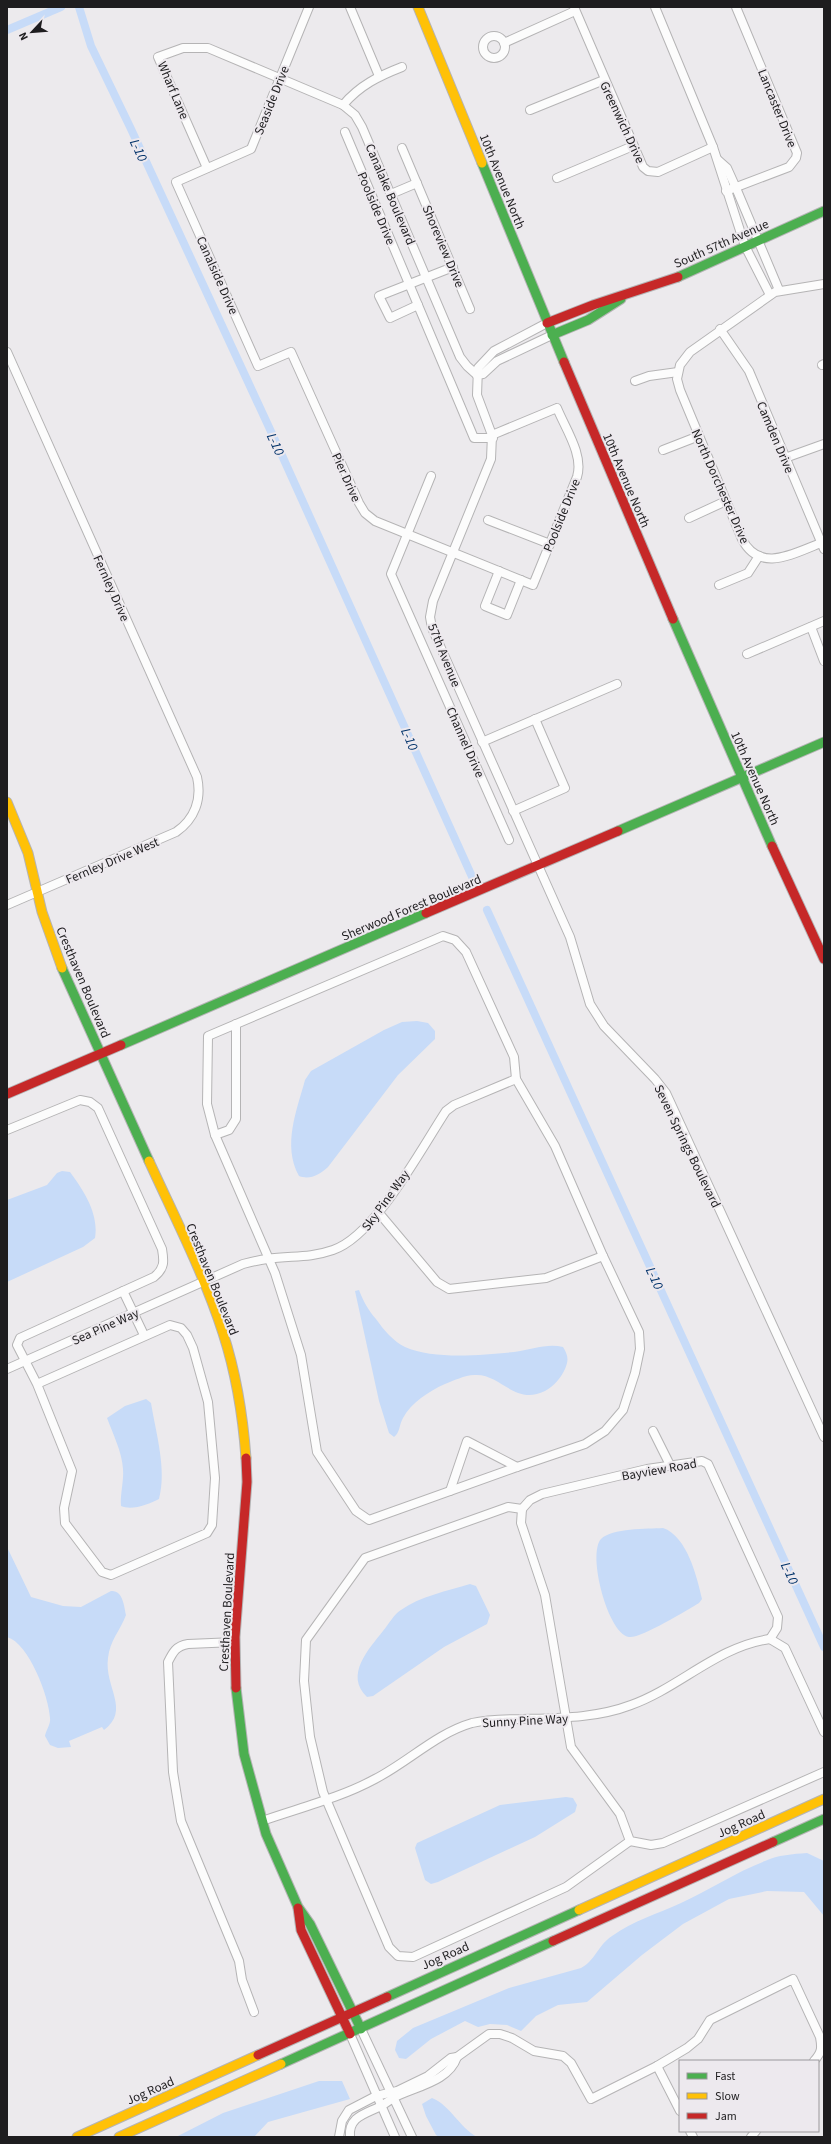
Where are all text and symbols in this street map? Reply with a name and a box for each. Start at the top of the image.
north arrow [12,12,52,52]
text: N [15,30,32,43]
street label: Wharf Lane [153,59,193,122]
street label: Seaside Drive [250,63,294,138]
street label: Lancaster Drive [753,66,801,150]
street label: Greenwich Drive [595,78,649,166]
street label: 10th Avenue North [475,131,529,232]
water label: L-10 [124,136,152,165]
street label: Canalake Boulevard [361,141,420,248]
street label: Poolside Drive [353,169,400,248]
street label: Shoreview Drive [418,202,469,290]
street label: South 57th Avenue [671,215,772,273]
street label: Canalside Drive [192,233,242,317]
street label: Camden Drive [752,399,798,476]
street label: North Dorchester Drive [687,426,754,547]
water label: L-10 [261,430,289,459]
street label: 10th Avenue North [598,430,654,530]
street label: Pier Drive [327,450,365,505]
street label: Poolside Drive [539,476,585,555]
street label: Fernley Drive [88,552,134,624]
street label: 57th Avenue [423,621,465,690]
street label: Channel Drive [441,704,489,781]
water label: L-10 [395,725,423,754]
street label: 10th Avenue North [726,729,784,828]
street label: Fernley Drive West [63,833,162,889]
street label: Sherwood Forest Boulevard [339,870,484,946]
street label: Cresthaven Boulevard [52,924,115,1041]
street label: Seven Springs Boulevard [649,1082,725,1211]
street label: Sky Pine Way [358,1166,414,1235]
street label: Cresthaven Boulevard [181,1221,243,1338]
water label: L-10 [640,1264,668,1293]
street label: Sea Pine Way [69,1304,142,1350]
street label: Bayview Road [620,1455,698,1485]
street label: Cresthaven Boulevard [215,1552,239,1672]
water label: L-10 [775,1559,803,1588]
street label: Sunny Pine Way [482,1710,569,1732]
street label: Jog Road [715,1805,768,1842]
street label: Jog Road [419,1937,472,1974]
legend [679,2060,819,2132]
text: Fast [715,2068,735,2085]
street label: Jog Road [124,2072,177,2109]
text: Slow [715,2088,740,2105]
text: Jam [715,2108,737,2125]

